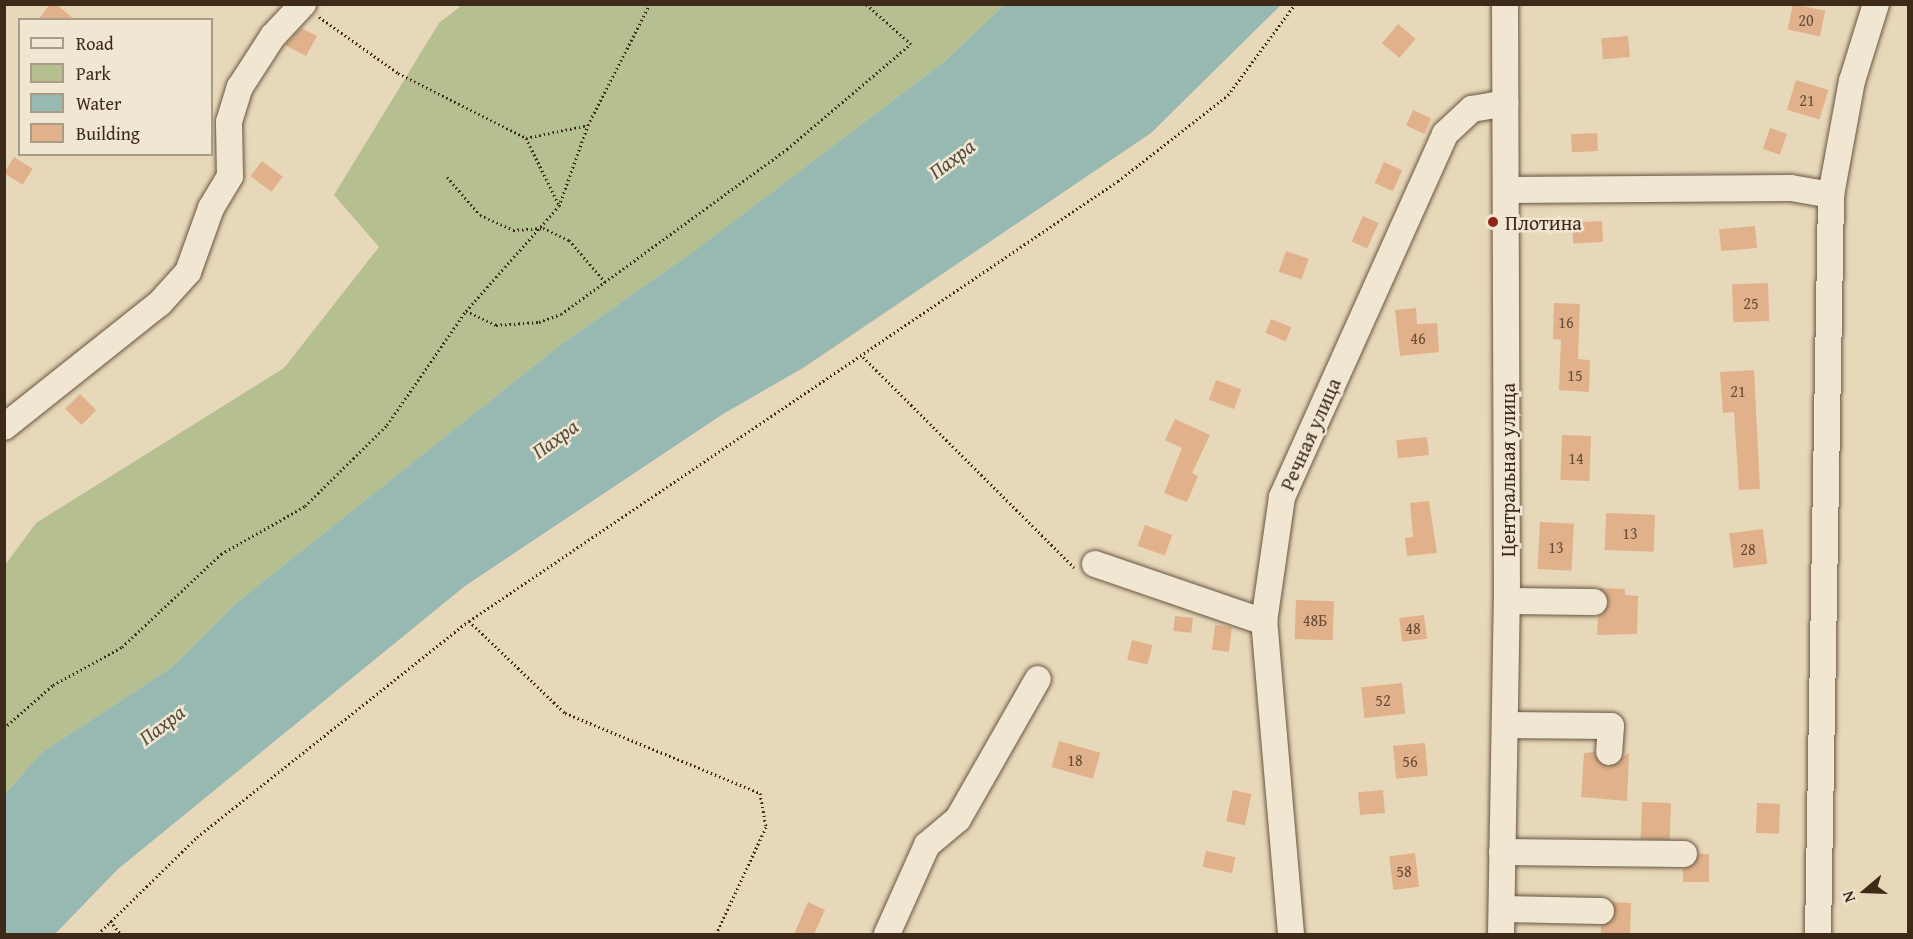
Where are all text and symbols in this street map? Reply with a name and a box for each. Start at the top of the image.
house number: 20 [1798,10,1814,30]
legend [18,18,213,156]
text: Road [76,30,114,57]
text: Park [76,60,111,87]
text: Water [76,90,121,117]
house number: 21 [1799,90,1815,110]
text: Building [76,120,140,147]
water label: Пахра [924,134,980,184]
place label: Плотина [1505,210,1582,234]
marker: Плотина [1486,215,1500,229]
house number: 25 [1743,293,1759,313]
house number: 16 [1558,312,1574,332]
house number: 46 [1410,328,1426,348]
house number: 15 [1567,365,1583,385]
street label: Речная улица [1275,374,1345,494]
house number: 21 [1730,381,1746,401]
street label: Центральная улица [1495,383,1519,557]
water label: Пахра [527,414,583,464]
house number: 14 [1568,448,1584,468]
house number: 13 [1622,523,1638,543]
house number: 13 [1548,537,1564,557]
house number: 28 [1740,539,1756,559]
house number: 48Б [1303,610,1327,630]
house number: 48 [1405,618,1421,638]
house number: 52 [1375,690,1391,710]
water label: Пахра [134,700,190,750]
house number: 18 [1067,750,1083,770]
house number: 56 [1402,751,1418,771]
house number: 58 [1396,861,1412,881]
north arrow [1835,861,1895,921]
text: N [1835,888,1861,906]

